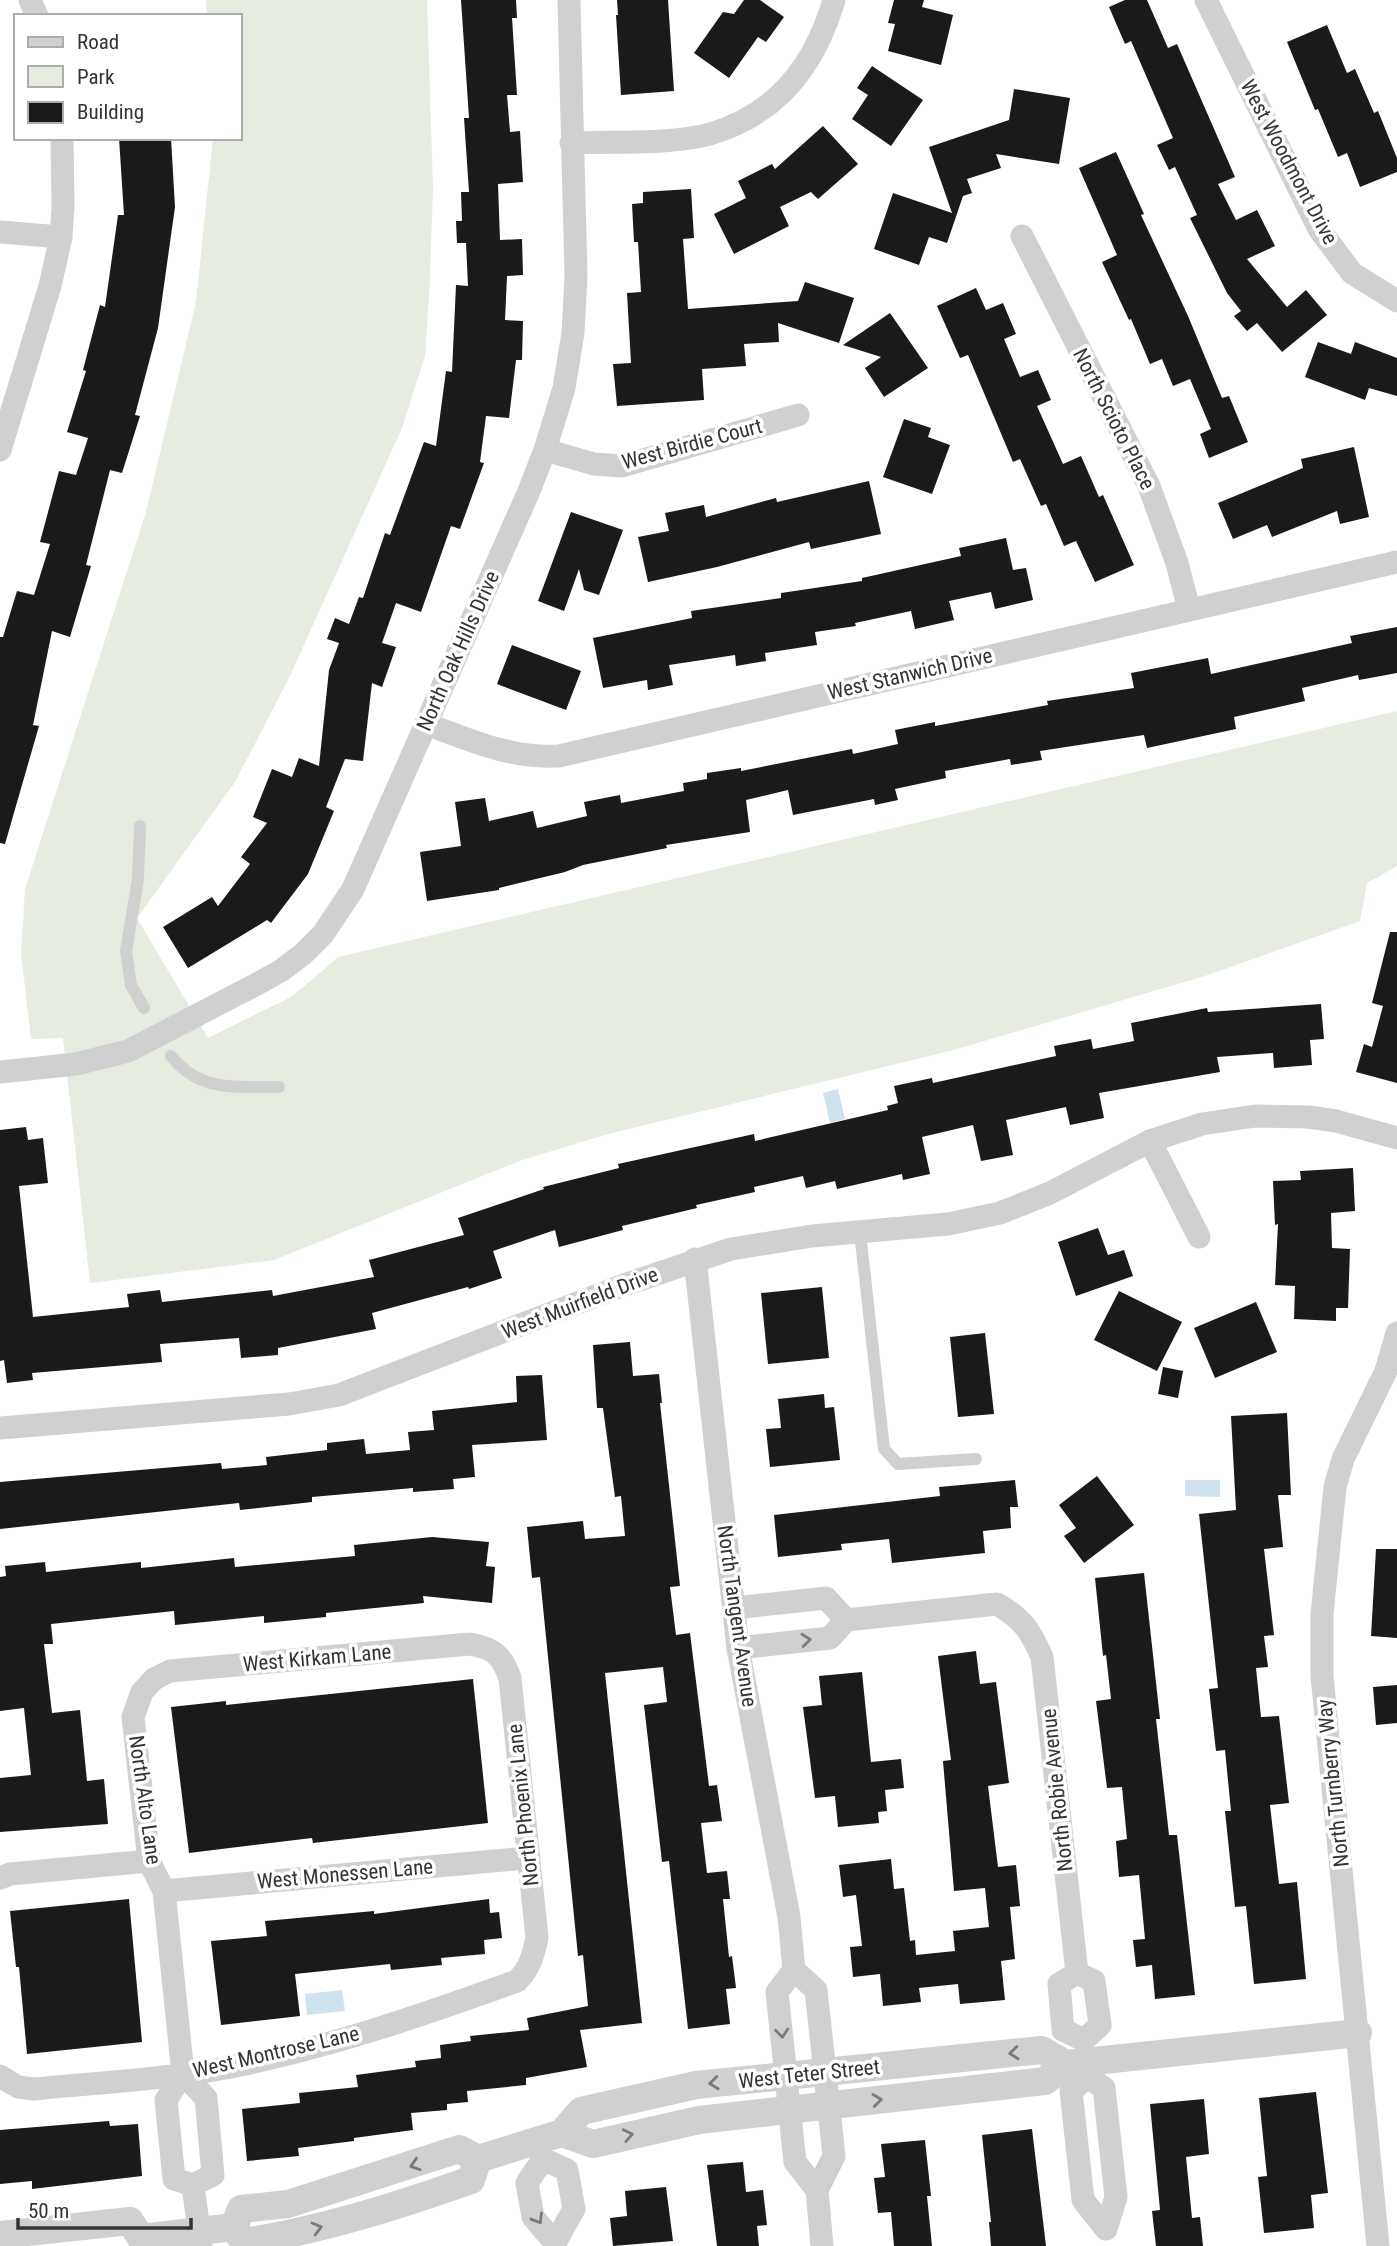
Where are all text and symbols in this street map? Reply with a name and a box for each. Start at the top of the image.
legend [14,14,242,140]
text: Road [77,30,119,54]
text: Park [77,65,115,89]
street label: West Woodmont Drive [1236,76,1343,248]
text: Building [77,100,144,124]
street label: North Scioto Place [1068,344,1160,494]
street label: West Birdie Court [619,414,765,474]
street label: North Oak Hills Drive [412,567,504,735]
street label: West Stanwich Drive [825,643,995,705]
street label: West Muirfield Drive [498,1262,662,1344]
street label: North Tangent Avenue [712,1524,762,1708]
one-way arrow [800,1633,812,1648]
street label: West Kirkam Lane [242,1640,392,1676]
street label: North Turnberry Way [1312,1697,1354,1868]
street label: North Robie Avenue [1036,1707,1077,1873]
street label: North Phoenix Lane [503,1723,543,1887]
street label: North Alto Lane [124,1734,166,1866]
street label: West Monessen Lane [256,1854,434,1894]
street label: West Montrose Lane [190,2021,362,2083]
one-way arrow [774,2027,789,2039]
one-way arrow [1008,2045,1019,2060]
street label: West Teter Street [737,2055,881,2093]
one-way arrow [708,2075,719,2090]
one-way arrow [871,2092,883,2107]
one-way arrow [621,2129,633,2144]
one-way arrow [409,2157,422,2171]
scale bar [18,2186,191,2230]
text: 50 m [28,2199,69,2223]
one-way arrow [529,2211,542,2224]
one-way arrow [311,2222,323,2236]

